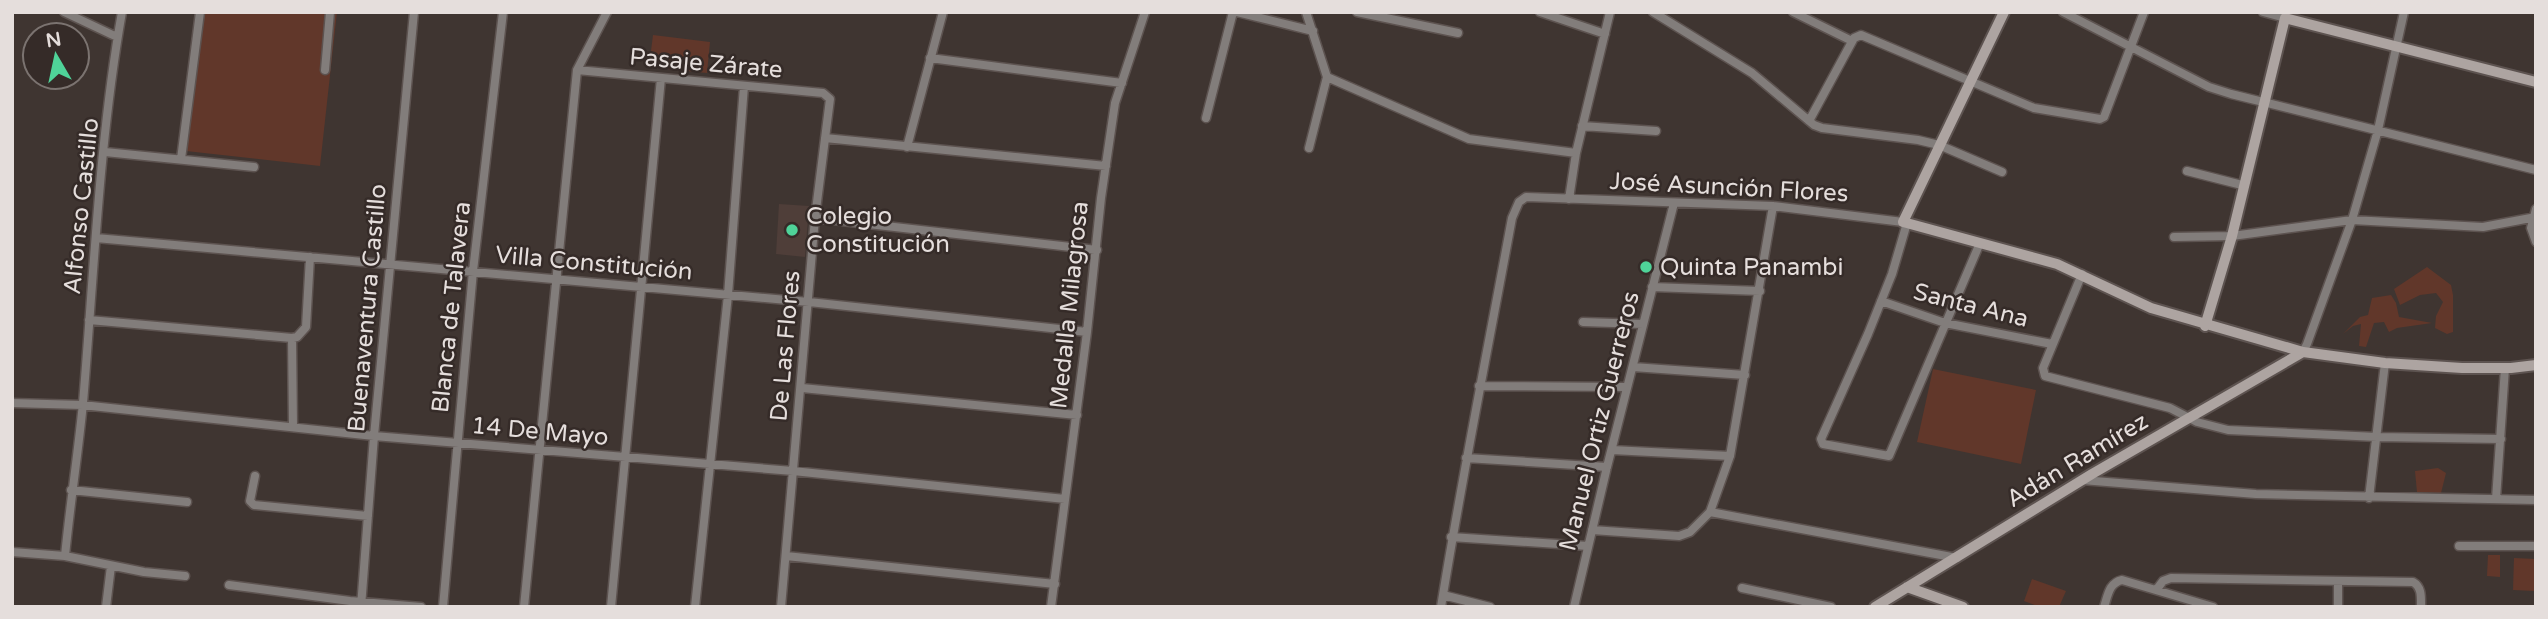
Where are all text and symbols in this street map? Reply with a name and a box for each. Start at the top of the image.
north arrow [21,21,91,91]
text: N [44,28,63,52]
street label: Pasaje Zárate [628,42,784,85]
street label: Alfonso Castillo [58,116,105,296]
street label: José Asunción Flores [1609,167,1849,208]
street label: Buenaventura Castillo [342,183,393,433]
street label: Blanca de Talavera [426,200,477,414]
street label: Medalla Milagrosa [1044,200,1095,410]
place label: Colegio Constitución [806,202,950,259]
marker: Colegio Constitución [784,222,800,238]
street label: Villa Constitución [494,240,694,287]
place label: Quinta Panambi [1660,253,1843,282]
marker: Quinta Panambi [1638,259,1654,275]
street label: De Las Flores [764,269,807,423]
street label: Santa Ana [1910,277,2031,334]
street label: Manuel Ortiz Guerreros [1553,288,1646,554]
street label: Adán Ramírez [2001,407,2153,514]
street label: 14 De Mayo [470,411,610,452]

